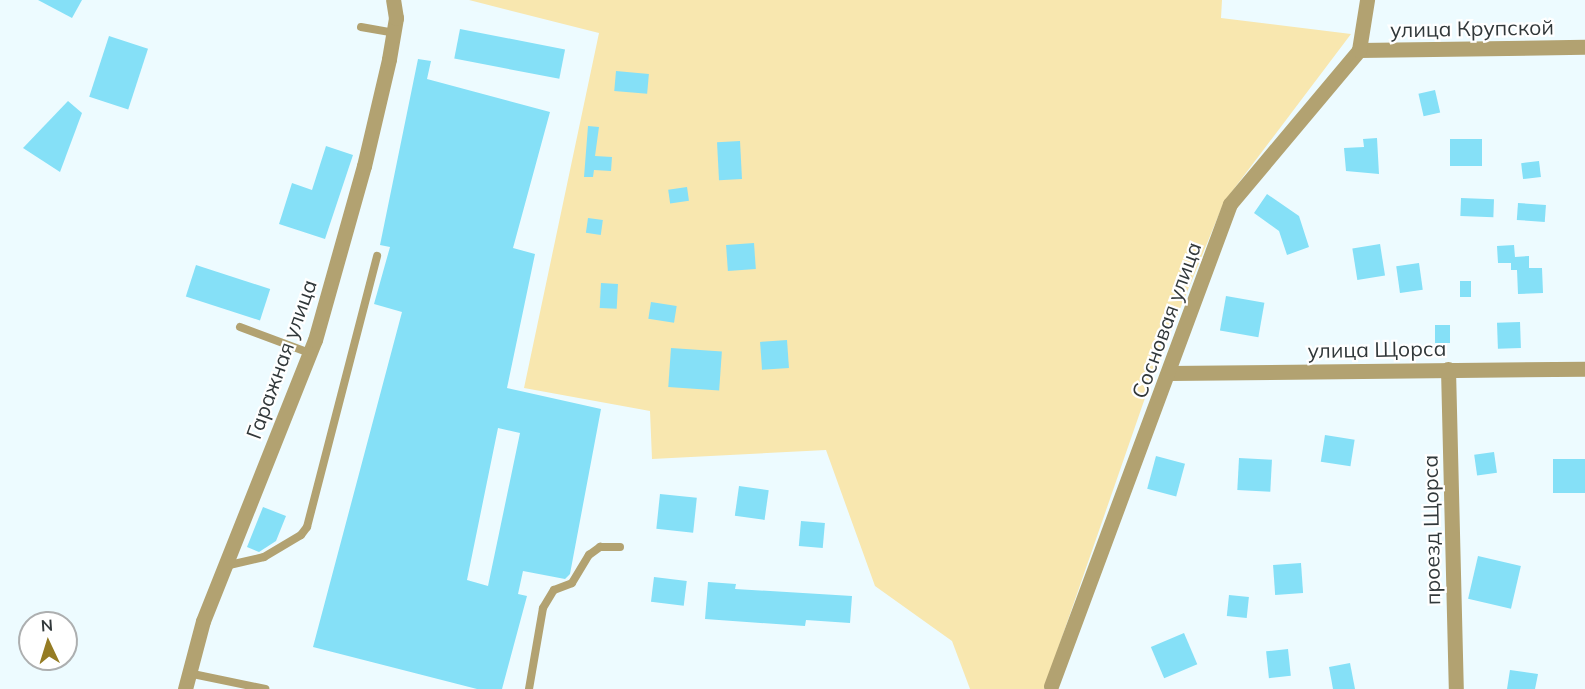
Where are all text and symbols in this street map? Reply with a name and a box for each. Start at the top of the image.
street label: улица Крупской [1390,14,1554,42]
street label: Сосновая улица [1126,238,1206,402]
street label: Гаражная улица [240,276,322,442]
street label: улица Щорса [1307,335,1447,363]
street label: проезд Щорса [1417,455,1445,605]
north arrow [18,611,78,671]
text: N [40,615,54,635]

